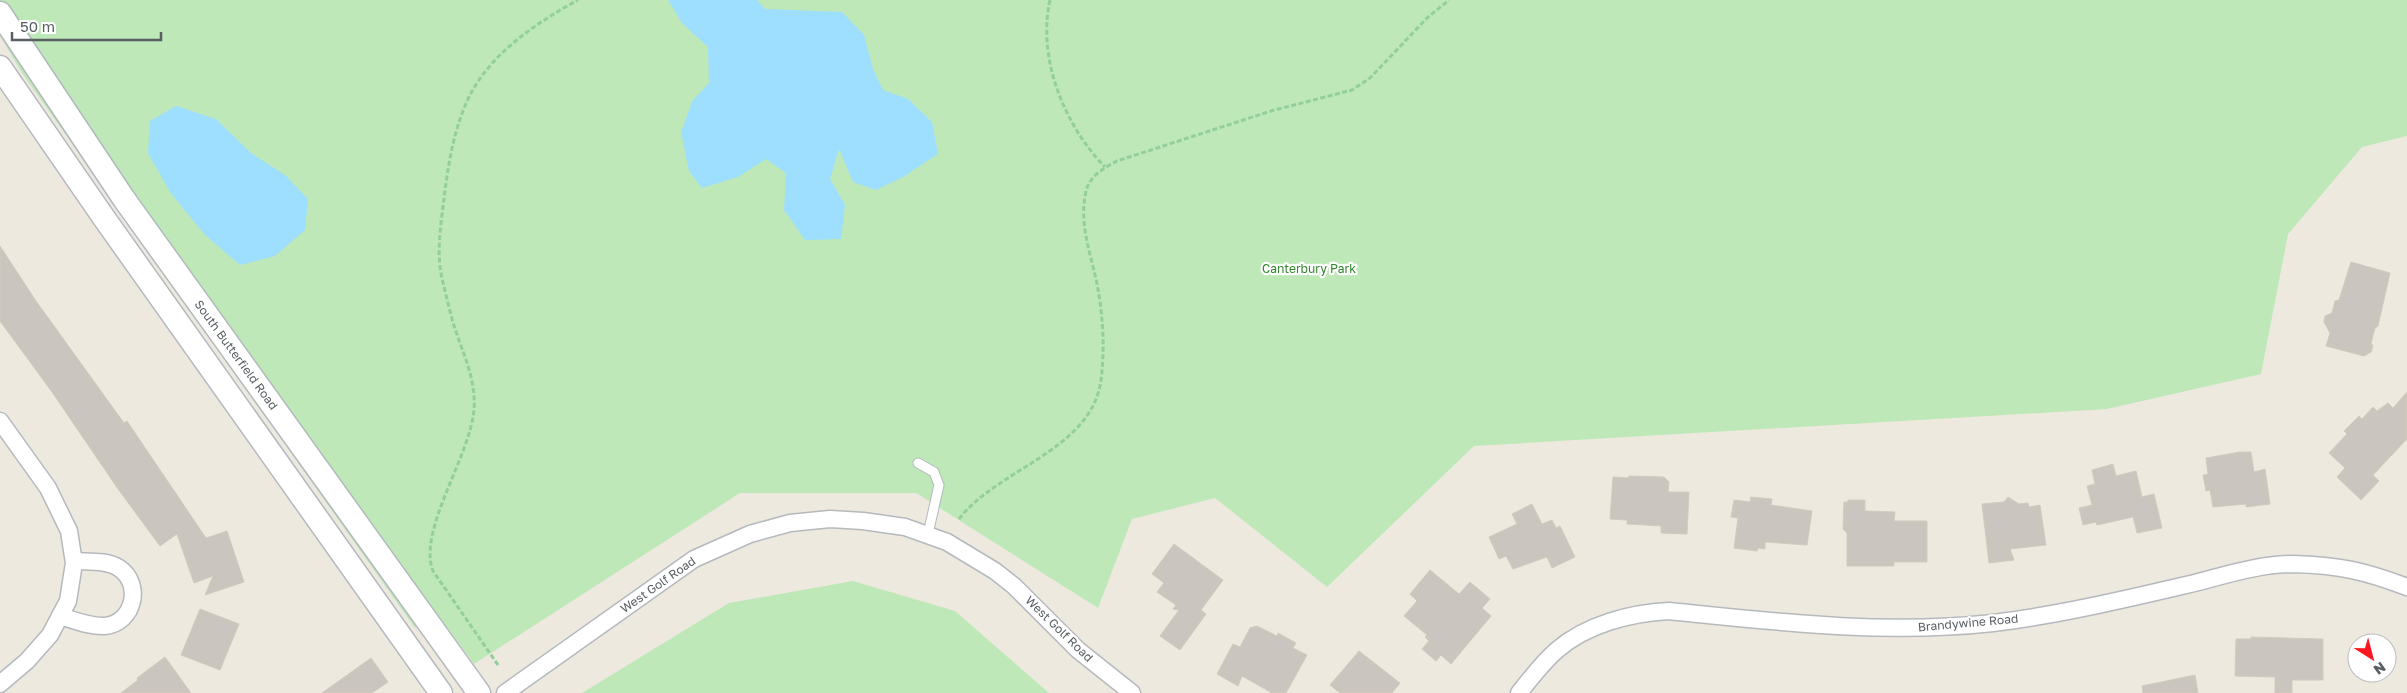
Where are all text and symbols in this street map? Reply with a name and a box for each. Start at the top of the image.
scale bar [12,10,161,42]
text: 50 m [20,17,55,35]
park label: Canterbury Park [1262,261,1356,276]
street label: South Butterfield Road [192,297,281,413]
street label: West Golf Road [617,553,698,616]
street label: West Golf Road [1022,593,1096,665]
street label: Brandywine Road [1917,611,2019,634]
north arrow [2347,633,2397,683]
text: N [2371,659,2389,679]

